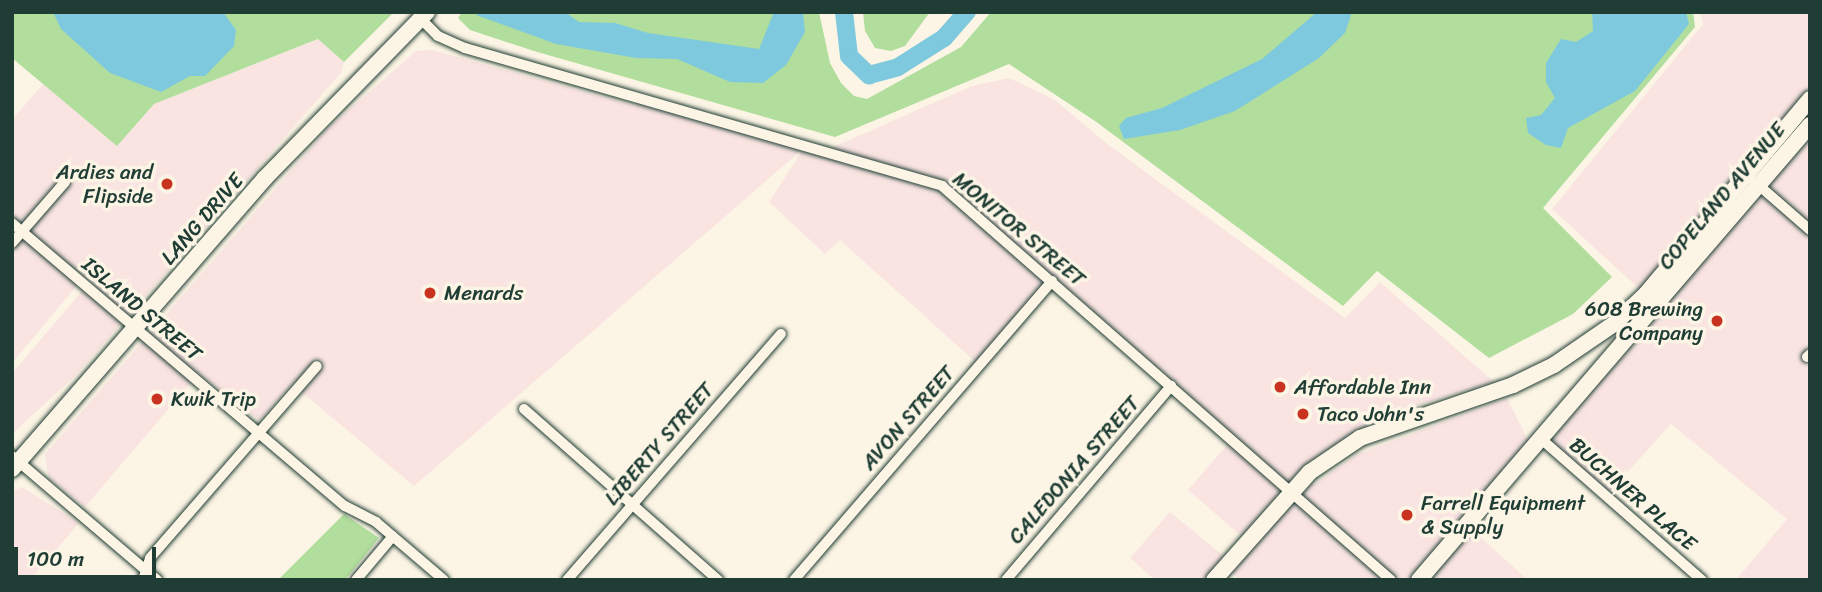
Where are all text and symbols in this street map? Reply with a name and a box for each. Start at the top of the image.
street label: COPELAND AVENUE [1653,117,1791,275]
place label: Ardies and Flipside [56,159,153,209]
street label: MONITOR STREET [947,166,1091,292]
street label: LANG DRIVE [155,168,249,270]
marker: Ardies and Flipside [159,176,175,192]
street label: ISLAND STREET [77,251,207,367]
place label: Menards [444,280,523,306]
marker: Menards [422,285,438,301]
place label: 608 Brewing Company [1585,296,1703,346]
marker: 608 Brewing Company [1709,313,1725,329]
street label: AVON STREET [855,360,961,476]
place label: Affordable Inn [1294,374,1431,400]
street label: LIBERTY STREET [598,377,720,511]
marker: Affordable Inn [1272,379,1288,395]
place label: Kwik Trip [171,386,256,412]
marker: Kwik Trip [149,391,165,407]
street label: CALEDONIA STREET [1003,391,1145,549]
place label: Taco John's [1317,401,1423,427]
marker: Taco John's [1295,406,1311,422]
street label: BUCHNER PLACE [1564,432,1702,556]
place label: Farrell Equipment & Supply [1421,490,1585,540]
marker: Farrell Equipment & Supply [1399,507,1415,523]
scale bar [18,532,159,576]
text: 100 m [27,540,84,578]

